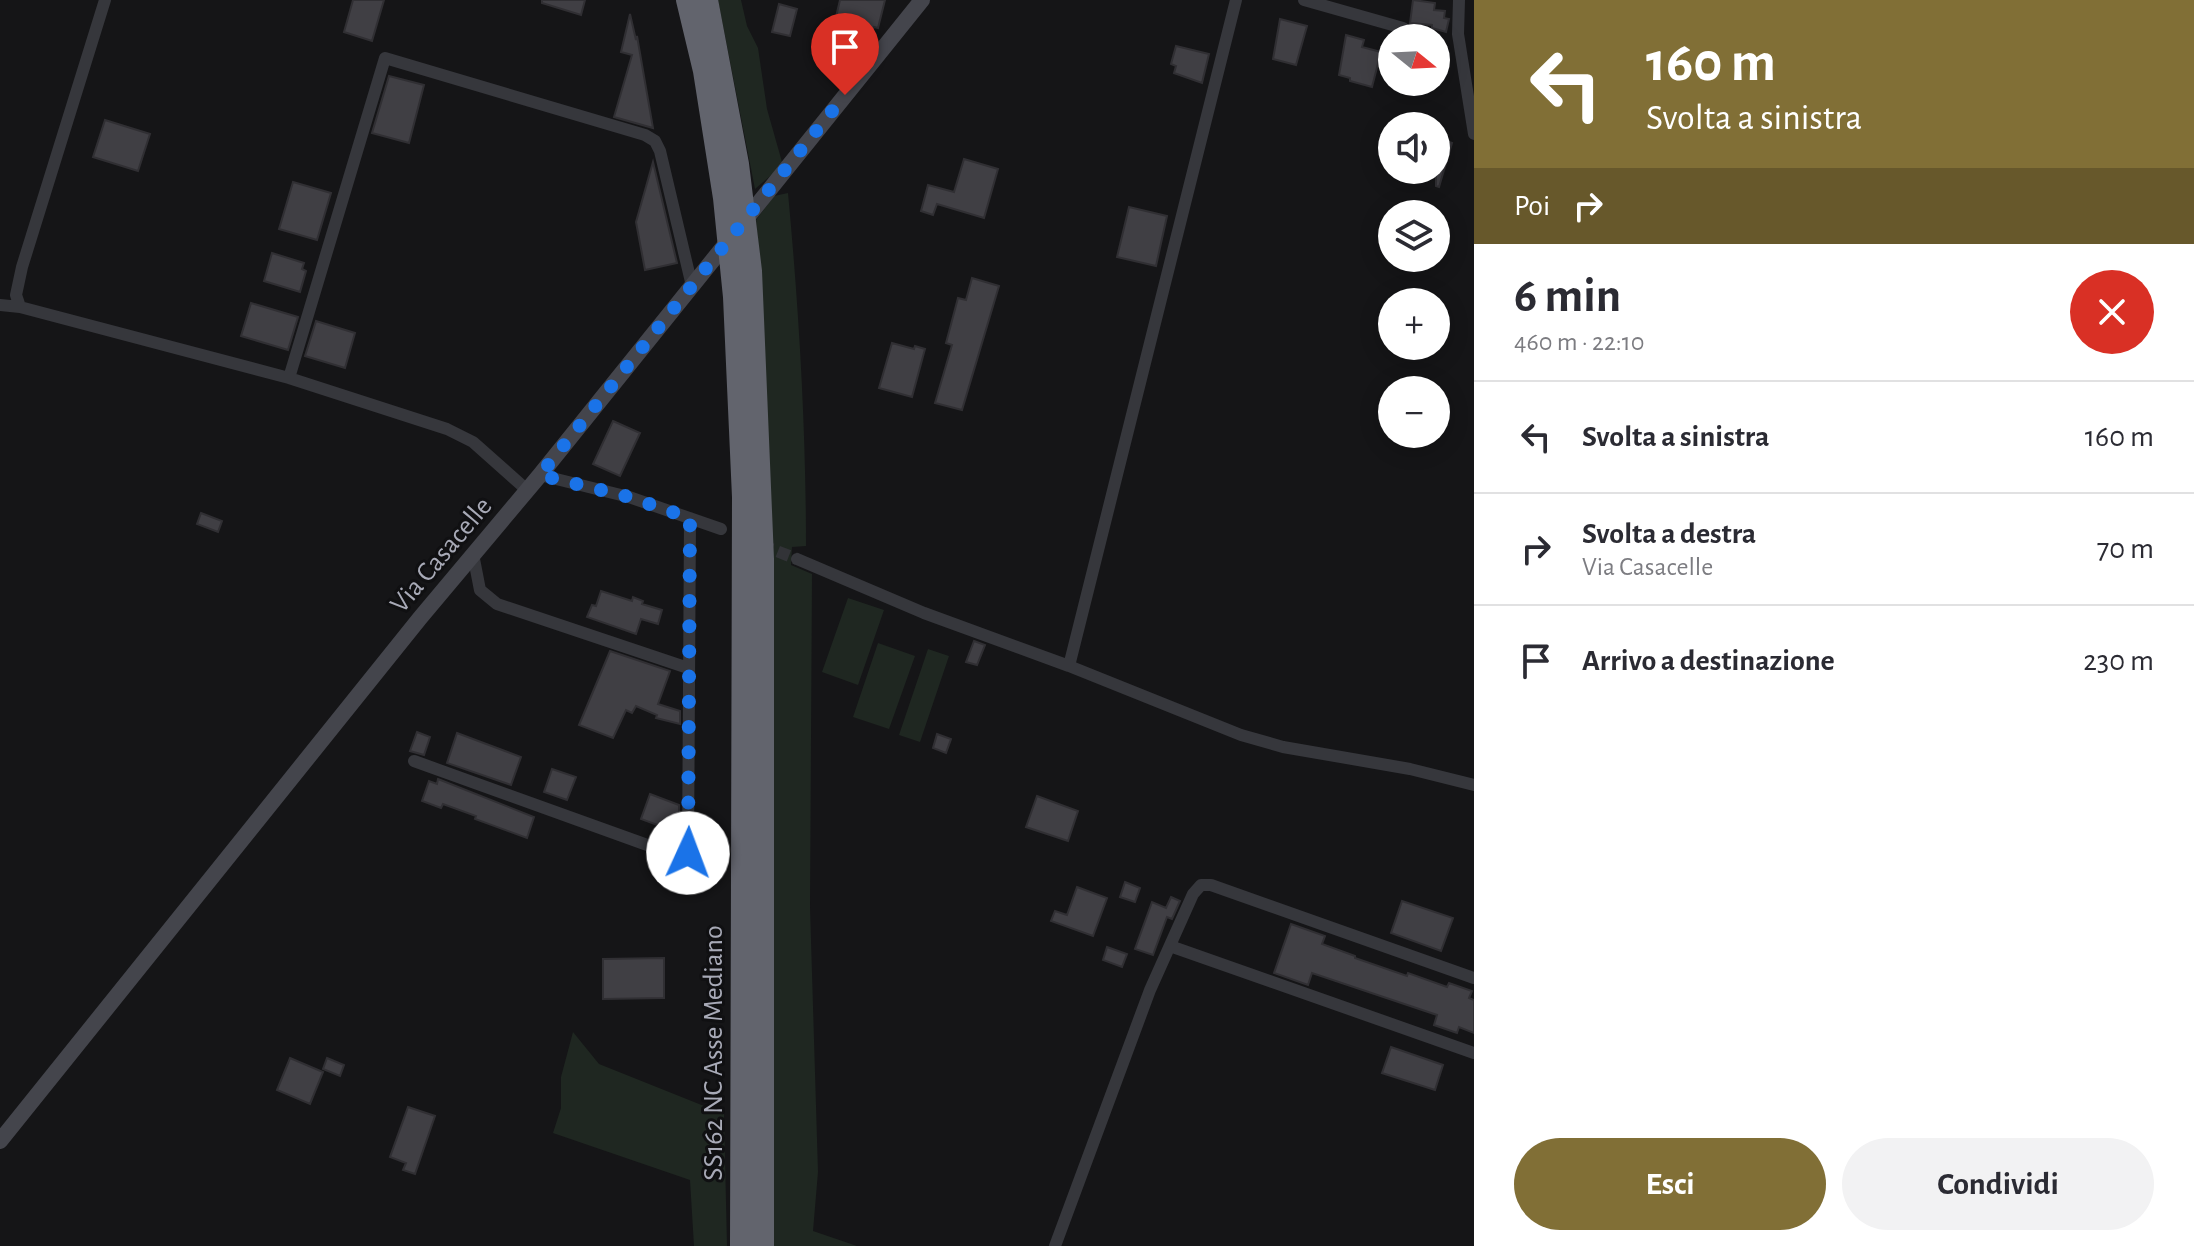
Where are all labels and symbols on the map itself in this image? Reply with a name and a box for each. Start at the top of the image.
pin [811,13,879,95]
north arrow [1378,24,1450,96]
street label: Via Casacelle [385,492,498,618]
position arrow [646,811,730,895]
street label: SS162 NC Asse Mediano [700,925,728,1181]

